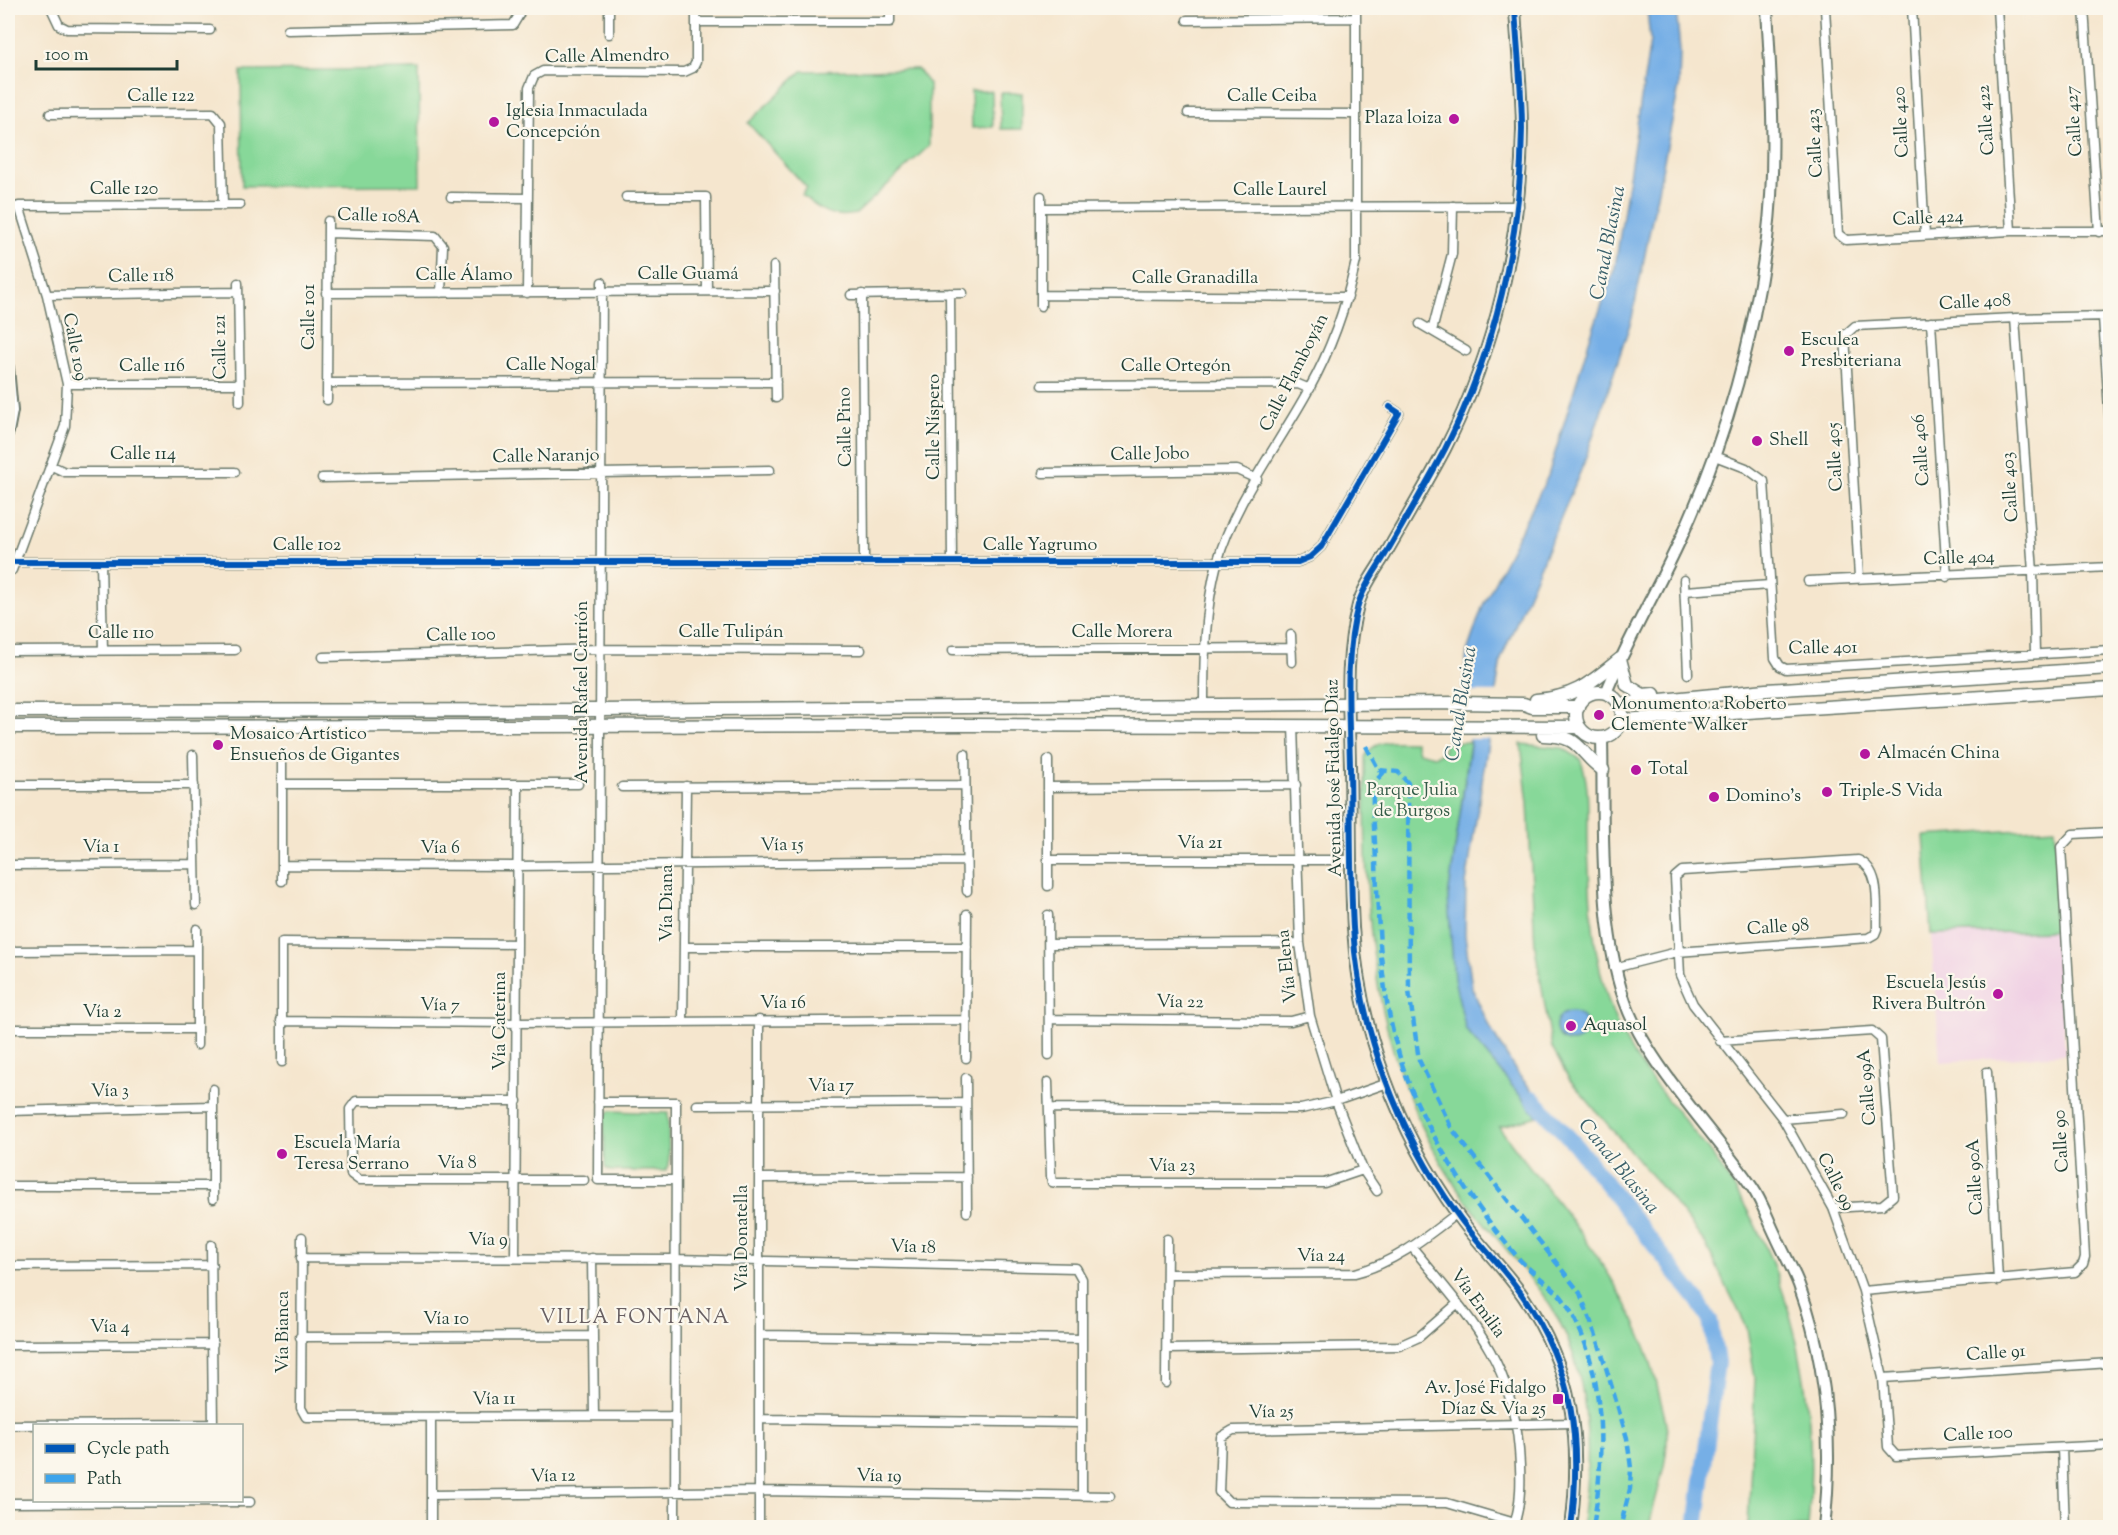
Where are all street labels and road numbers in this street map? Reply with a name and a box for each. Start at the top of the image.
street label: Calle Almendro [545,43,670,71]
street label: Calle 422 [1972,83,2002,156]
street label: Calle 122 [127,84,195,110]
street label: Calle Ceiba [1227,84,1317,110]
street label: Calle 427 [2060,85,2090,157]
street label: Calle 420 [1887,86,1917,158]
street label: Calle 423 [1801,108,1831,178]
street label: Calle 120 [90,177,158,203]
street label: Calle Laurel [1233,178,1327,204]
street label: Calle 108A [337,203,422,231]
street label: Calle 424 [1892,204,1964,234]
street label: Calle Guamá [637,262,739,288]
street label: Calle 118 [108,263,174,291]
street label: Calle Álamo [415,263,513,289]
street label: Calle Granadilla [1132,266,1258,292]
street label: Calle 101 [297,284,323,350]
street label: Calle 408 [1938,288,2012,318]
street label: Calle Flamboyán [1254,309,1336,437]
street label: Calle 109 [55,311,93,384]
street label: Calle 121 [207,314,235,380]
street label: Calle Nogal [506,353,596,379]
street label: Calle 116 [119,354,185,380]
street label: Calle Ortegón [1121,354,1232,380]
street label: Calle Níspero [922,374,948,480]
street label: Calle Pino [832,387,860,467]
street label: Calle 406 [1907,413,1937,487]
street label: Calle 405 [1821,422,1851,492]
street label: Calle Jobo [1110,441,1190,469]
street label: Calle 114 [110,442,176,468]
street label: Calle Naranjo [492,443,600,471]
street label: Calle 403 [1996,451,2026,523]
street label: Calle 102 [273,533,342,559]
street label: Calle Yagrumo [983,533,1098,559]
street label: Calle 404 [1923,545,1995,573]
street label: Avenida Rafael Carrión [570,600,596,783]
street label: Calle Tulipán [678,620,784,646]
street label: Calle Morera [1072,620,1172,646]
street label: Calle 110 [88,621,154,647]
street label: Calle 100 [426,622,496,650]
street label: Calle 401 [1788,635,1858,663]
street label: Avenida José Fidalgo Díaz [1320,679,1350,877]
street label: Vía 21 [1177,831,1223,857]
street label: Vía 15 [760,833,804,859]
street label: Vía 1 [83,835,119,861]
street label: Vía 6 [420,836,460,862]
street label: Vía Diana [655,864,681,942]
street label: Calle 98 [1746,913,1810,943]
street label: Vía Elena [1271,928,1305,1004]
street label: Vía Caterina [488,972,514,1070]
street label: Vía 22 [1156,990,1205,1016]
street label: Vía 16 [760,991,806,1017]
street label: Vía 7 [420,993,460,1019]
street label: Vía 2 [82,1000,122,1026]
street label: Calle 99A [1852,1047,1884,1126]
street label: Vía 17 [808,1074,854,1100]
street label: Vía 3 [91,1079,129,1105]
street label: Calle 90 [2047,1109,2077,1173]
street label: Calle 90A [1961,1138,1991,1216]
street label: Calle 99 [1809,1148,1861,1216]
street label: Vía 8 [437,1151,477,1177]
street label: Vía 23 [1149,1154,1195,1180]
street label: Vía Donatella [730,1185,756,1291]
street label: Vía 9 [468,1228,508,1254]
street label: Vía 18 [890,1234,936,1262]
street label: Vía 24 [1297,1244,1345,1270]
street label: Vía Emilia [1443,1264,1511,1344]
street label: Vía Bianca [271,1291,297,1373]
street label: Vía 10 [423,1307,469,1333]
street label: Vía 4 [90,1315,130,1341]
street label: Calle 91 [1965,1339,2027,1369]
street label: Vía 11 [472,1387,516,1413]
street label: Vía 25 [1248,1400,1294,1426]
street label: Calle 100 [1943,1420,2013,1450]
street label: Vía 12 [530,1464,576,1490]
street label: Vía 19 [856,1464,902,1490]

